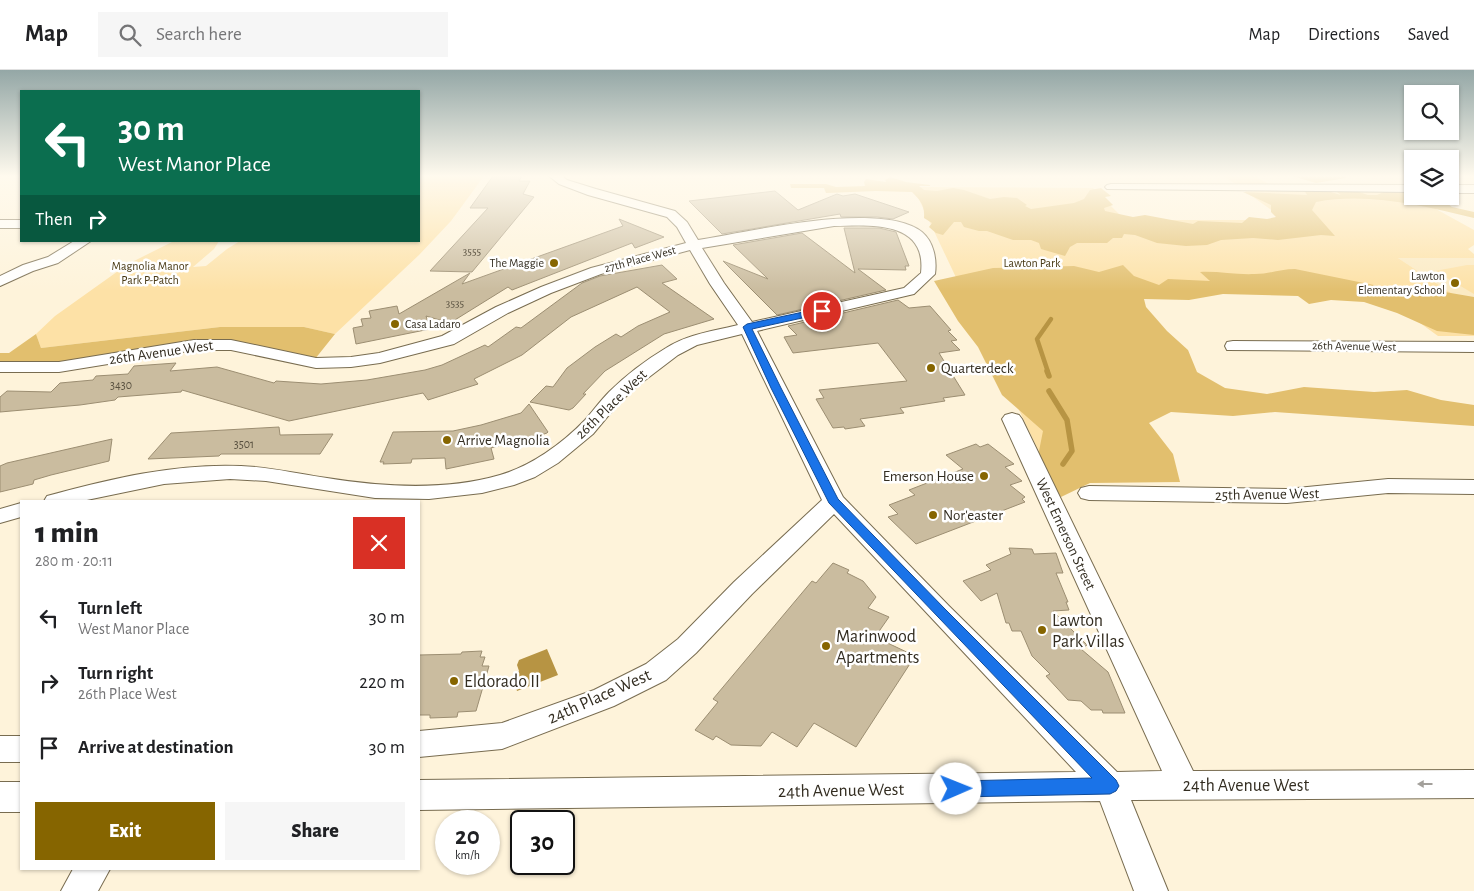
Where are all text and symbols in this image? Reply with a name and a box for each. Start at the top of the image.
search box [98,12,448,57]
icon: search [116,21,144,49]
text: Map [25,22,68,46]
text: Search here [156,25,242,44]
text: Map [1249,26,1280,44]
text: Directions [1308,26,1380,44]
text: Saved [1408,26,1449,44]
map controls [1404,85,1459,205]
button: search [1404,85,1459,140]
icon: left [35,110,100,175]
text: 30 m [118,112,185,147]
button: layers [1404,150,1459,205]
text: West Manor Place [118,153,271,175]
icon: right [83,205,111,233]
text: Then [35,210,73,229]
street label: 27th Place West [603,244,677,274]
house number: 3555 [463,246,482,257]
place label: The Maggie [489,257,544,269]
marker: The Maggie [548,257,560,269]
park label: Lawton Park [1004,257,1061,269]
park label: Magnolia Manor Park P-Patch [112,260,189,286]
place label: Lawton Elementary School [1358,270,1445,297]
marker: Lawton Elementary School [1449,277,1461,289]
pin [801,290,843,332]
icon: arrive [808,297,836,325]
house number: 3535 [446,298,465,309]
marker: Casa Ladaro [389,318,401,330]
place label: Casa Ladaro [405,318,461,330]
street label: 26th Avenue West [108,338,214,367]
street label: 26th Avenue West [1312,339,1396,353]
place label: Quarterdeck [941,361,1014,376]
marker: Quarterdeck [925,362,937,374]
street label: 26th Place West [573,367,650,442]
house number: 3430 [110,379,132,391]
place label: Arrive Magnolia [457,433,550,448]
marker: Arrive Magnolia [441,434,453,446]
house number: 3501 [234,438,254,450]
place label: Emerson House [883,469,974,484]
marker: Emerson House [978,470,990,482]
street label: West Emerson Street [1033,476,1098,593]
street label: 25th Avenue West [1215,486,1320,503]
place label: Nor'easter [943,508,1003,523]
marker: Nor'easter [927,509,939,521]
button: close [353,517,405,569]
text: 1 min [35,518,99,548]
text: 280 m · 20:11 [35,553,113,569]
text: Turn left [78,599,142,618]
icon: left [35,604,63,632]
text: 30 m [369,608,405,627]
place label: Lawton Park Villas [1052,612,1124,651]
text: West Manor Place [78,621,189,637]
marker: Lawton Park Villas [1036,624,1048,636]
place label: Marinwood Apartments [836,628,919,667]
marker: Marinwood Apartments [820,640,832,652]
text: Turn right [78,664,153,683]
street label: 24th Place West [545,666,654,728]
icon: right [35,669,63,697]
text: 220 m [359,673,405,692]
place label: Eldorado II [464,673,540,691]
marker: Eldorado II [448,675,460,687]
text: 26th Place West [78,686,177,702]
icon: arrive [35,734,63,762]
text: Arrive at destination [78,738,234,757]
text: 30 m [369,738,405,757]
position arrow [929,762,981,814]
street label: 24th Avenue West [1183,777,1309,795]
one-way arrow [1417,780,1433,788]
street label: 24th Avenue West [778,781,905,801]
button: Exit [35,802,215,860]
button: Share [225,802,405,860]
speed limit sign: 30 [510,810,575,875]
text: 20 [455,824,480,849]
text: km/h [455,849,480,861]

